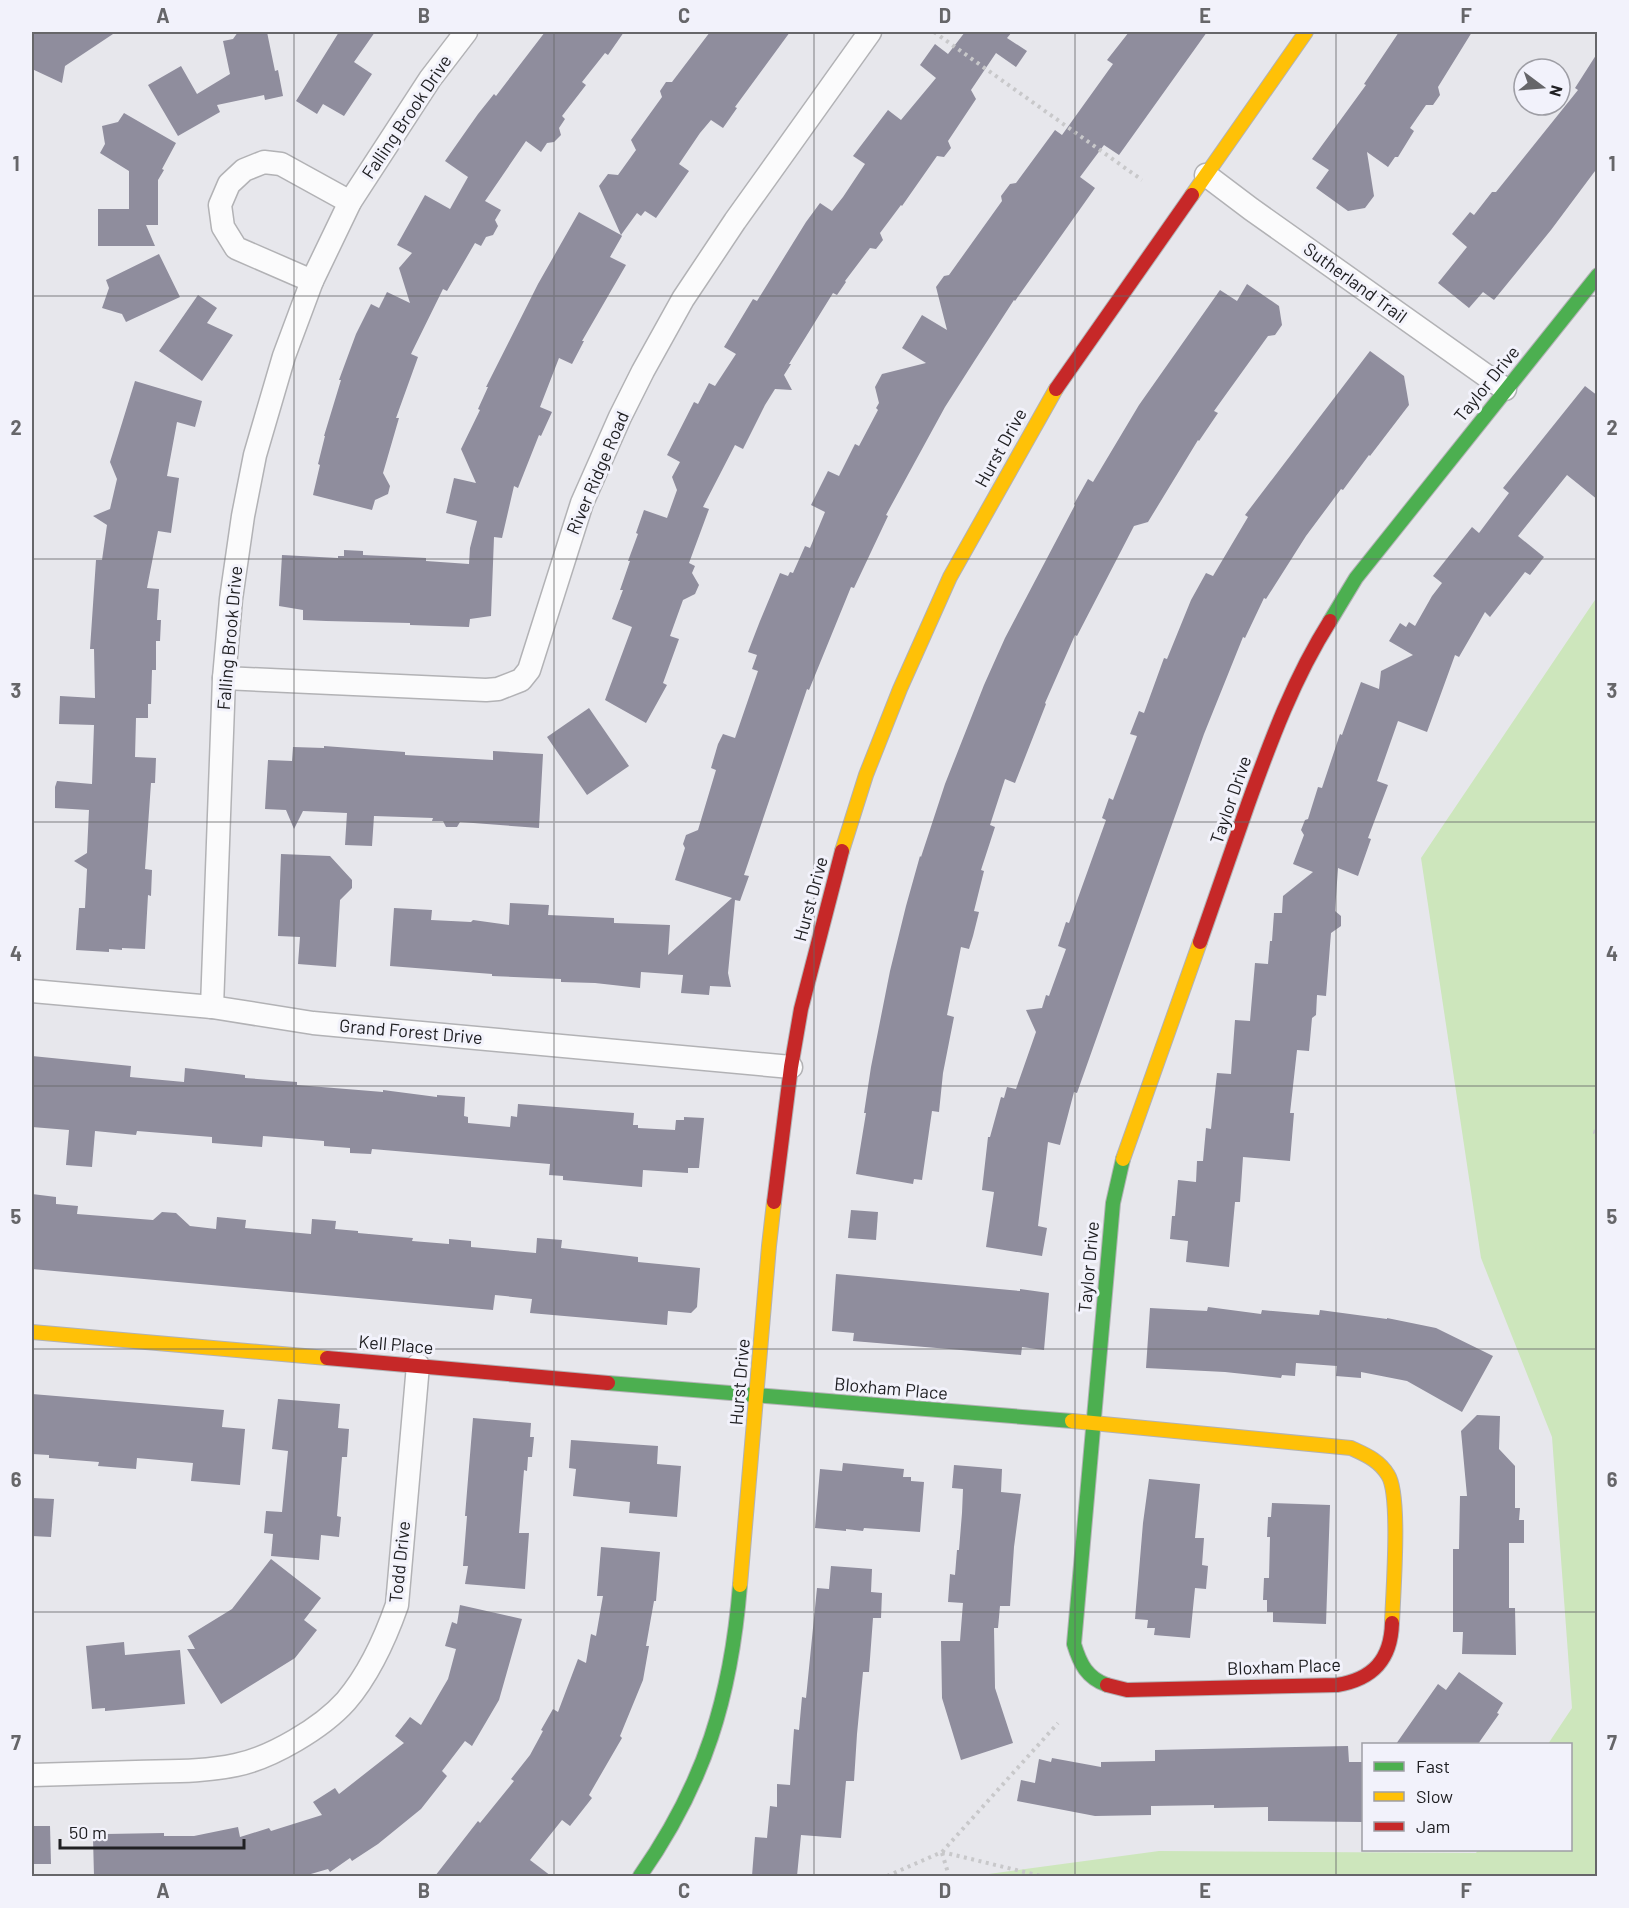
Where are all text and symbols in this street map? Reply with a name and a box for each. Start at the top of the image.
text: A [156,3,170,27]
text: B [418,3,430,27]
text: C [678,3,690,27]
text: D [939,3,951,27]
text: E [1199,3,1211,27]
text: F [1460,3,1472,27]
street label: Falling Brook Drive [357,50,456,183]
north arrow [1512,57,1572,117]
text: N [1546,84,1567,99]
text: 1 [12,151,20,175]
text: 1 [1608,151,1616,175]
street label: Sutherland Trail [1300,237,1412,327]
street label: Taylor Drive [1449,341,1524,426]
street label: Hurst Drive [969,404,1031,491]
street label: River Ridge Road [561,408,633,538]
text: 2 [10,415,22,439]
text: 2 [1606,415,1618,439]
street label: Falling Brook Drive [212,565,246,711]
text: 3 [11,678,21,702]
text: 3 [1607,678,1617,702]
street label: Taylor Drive [1205,753,1255,847]
street label: Hurst Drive [788,854,832,944]
text: 4 [10,941,22,965]
text: 4 [1606,941,1618,965]
street label: Grand Forest Drive [338,1014,484,1048]
text: 5 [11,1204,22,1228]
text: 5 [1607,1204,1618,1228]
street label: Taylor Drive [1073,1220,1103,1313]
street label: Kell Place [358,1330,434,1358]
street label: Hurst Drive [724,1338,754,1426]
street label: Bloxham Place [833,1372,949,1404]
text: 6 [11,1467,22,1491]
text: 6 [1607,1467,1618,1491]
street label: Todd Drive [384,1520,414,1604]
street label: Bloxham Place [1227,1653,1341,1679]
text: 7 [11,1730,21,1754]
text: 7 [1607,1730,1617,1754]
legend [1362,1743,1572,1851]
text: Fast [1416,1755,1450,1777]
text: Slow [1416,1785,1453,1807]
scale bar [60,1812,244,1850]
text: Jam [1416,1815,1450,1837]
text: 50 m [69,1821,107,1843]
text: A [156,1878,170,1902]
text: B [418,1878,430,1902]
text: C [678,1878,690,1902]
text: D [939,1878,951,1902]
text: E [1199,1878,1211,1902]
text: F [1460,1878,1472,1902]

